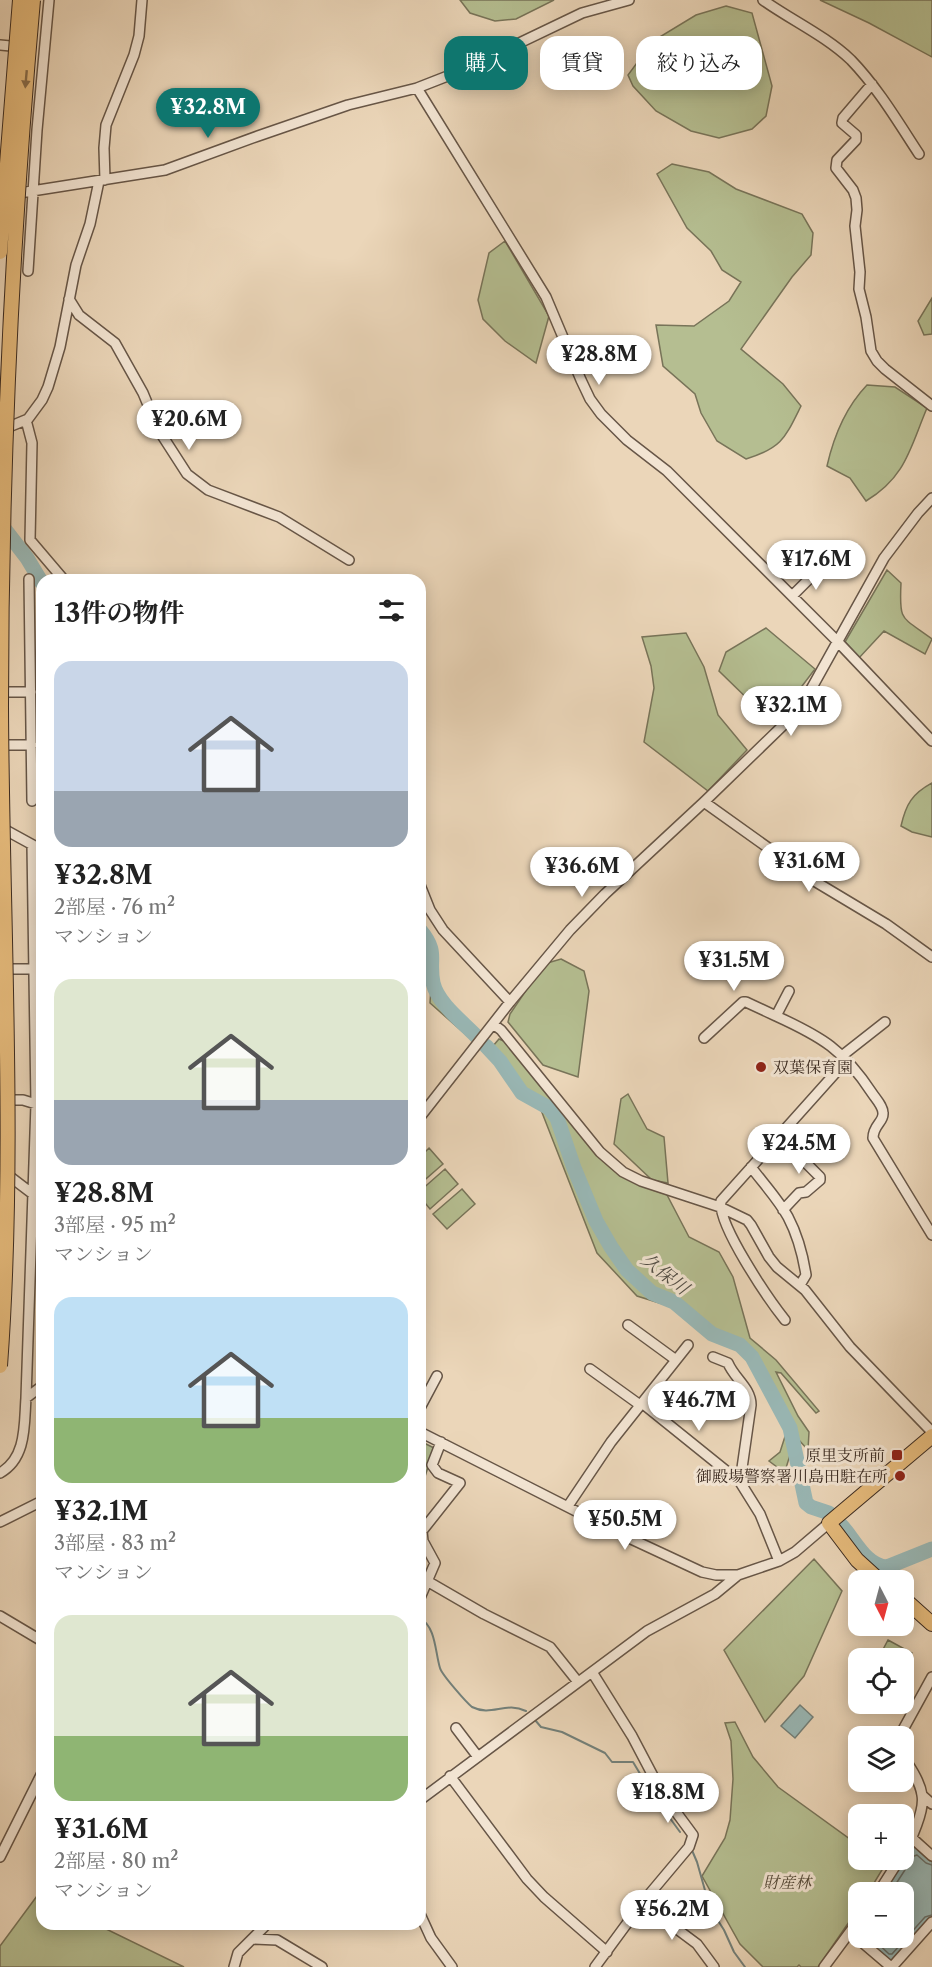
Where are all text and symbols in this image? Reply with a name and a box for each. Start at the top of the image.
chip: 購入 [444,36,528,90]
chip: 賃貸 [540,36,624,90]
chip: 絞り込み [636,36,762,90]
one-way arrow [21,70,30,89]
pin: ¥32.8M [159,88,257,139]
text: ¥32.8M [170,95,246,119]
pin: ¥28.8M [550,335,648,386]
text: ¥28.8M [561,342,637,366]
pin: ¥20.6M [140,400,238,451]
text: ¥20.6M [151,407,227,431]
pin: ¥17.6M [767,540,865,591]
text: ¥17.6M [781,547,851,571]
icon: filters [375,594,408,627]
text: 13件の物件 [54,597,184,629]
pin: ¥32.1M [742,686,840,737]
text: ¥32.1M [755,693,827,717]
icon: home [177,700,285,808]
pin: ¥31.6M [760,842,858,893]
pin: ¥36.6M [533,847,631,898]
text: ¥31.6M [773,849,845,873]
text: ¥36.6M [544,854,620,878]
text: ¥32.8M [54,859,153,891]
text: 2部屋 · 76 m² [54,895,175,919]
text: マンション [54,924,153,948]
pin: ¥31.5M [685,941,783,992]
text: ¥31.5M [698,948,770,972]
icon: home [177,1018,285,1126]
place label: 双葉保育園 [773,1057,853,1077]
marker: 双葉保育園 [754,1060,768,1074]
pin: ¥24.5M [750,1124,848,1175]
text: ¥24.5M [761,1131,837,1155]
text: ¥28.8M [54,1177,154,1209]
text: 3部屋 · 95 m² [54,1213,176,1237]
text: マンション [54,1242,153,1266]
water label: 久保川 [637,1249,695,1301]
icon: home [177,1336,285,1444]
pin: ¥46.7M [650,1381,748,1432]
text: ¥46.7M [662,1388,736,1412]
place label: 原里支所前 [805,1445,885,1465]
marker: 原里支所前 [890,1448,904,1462]
place label: 御殿場警察署川島田駐在所 [696,1466,888,1486]
marker: 御殿場警察署川島田駐在所 [893,1469,907,1483]
text: ¥32.1M [54,1495,148,1527]
pin: ¥50.5M [576,1500,674,1551]
text: ¥50.5M [587,1507,663,1531]
text: 3部屋 · 83 m² [54,1531,176,1555]
text: マンション [54,1560,153,1584]
north arrow [848,1570,914,1636]
map controls [848,1570,914,1948]
button: locate [848,1648,914,1714]
icon: home [177,1654,285,1762]
button: layers [848,1726,914,1792]
pin: ¥18.8M [619,1773,717,1824]
text: ¥18.8M [631,1780,705,1804]
button: + [848,1804,914,1870]
text: ¥31.6M [54,1813,149,1845]
text: 2部屋 · 80 m² [54,1849,178,1873]
park label: 財産林 [763,1872,813,1892]
text: マンション [54,1878,153,1902]
button: − [848,1882,914,1948]
pin: ¥56.2M [623,1890,721,1941]
text: ¥56.2M [634,1897,710,1921]

